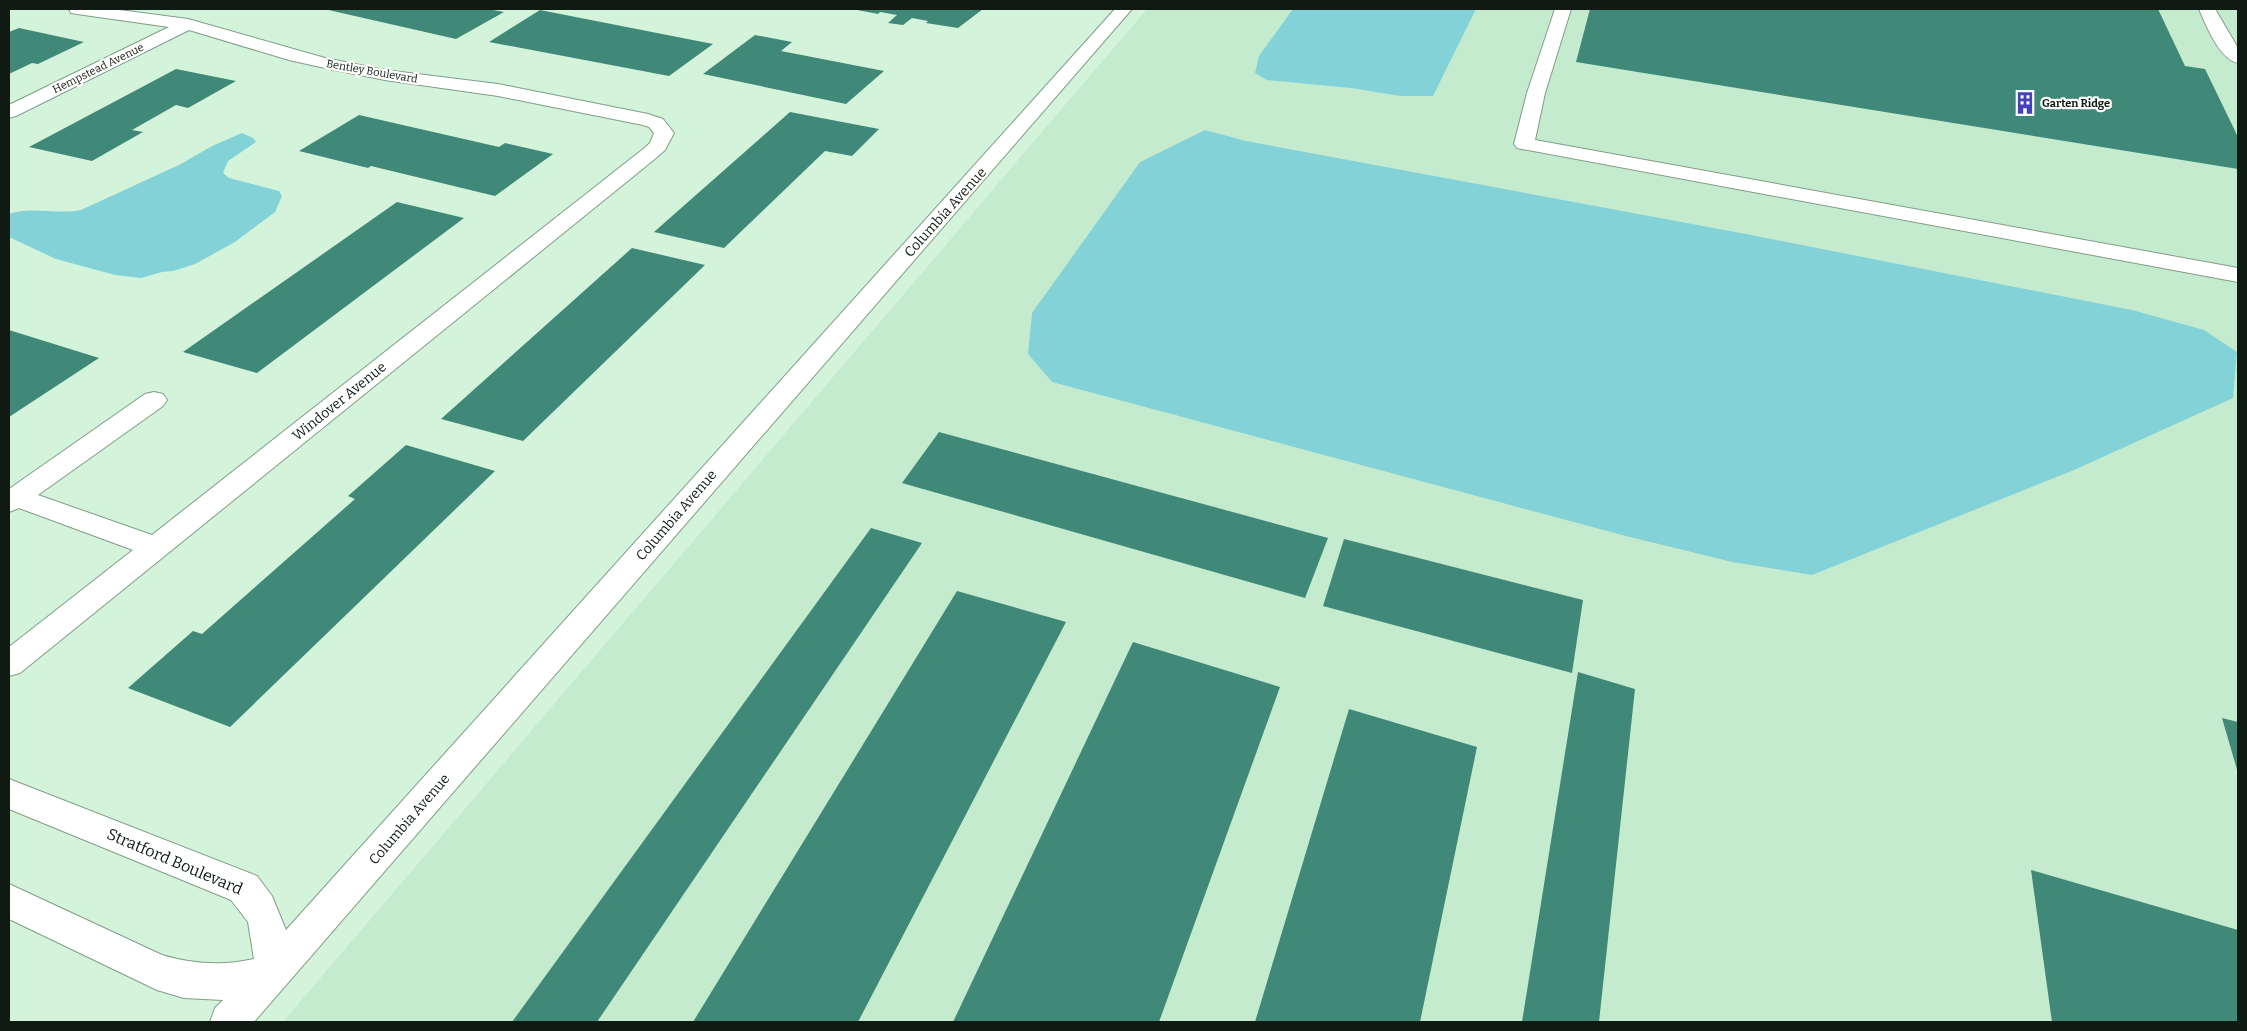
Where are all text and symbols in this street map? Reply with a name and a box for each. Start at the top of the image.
street label: Hempstead Avenue [50,41,146,96]
street label: Bentley Boulevard [325,57,419,86]
building icon: Garten Ridge [2012,90,2038,116]
place label: Garten Ridge [2042,97,2110,110]
street label: Columbia Avenue [901,164,990,261]
street label: Windover Avenue [289,358,390,444]
street label: Columbia Avenue [632,467,720,564]
street label: Columbia Avenue [365,771,453,868]
street label: Stratford Boulevard [104,824,246,899]

